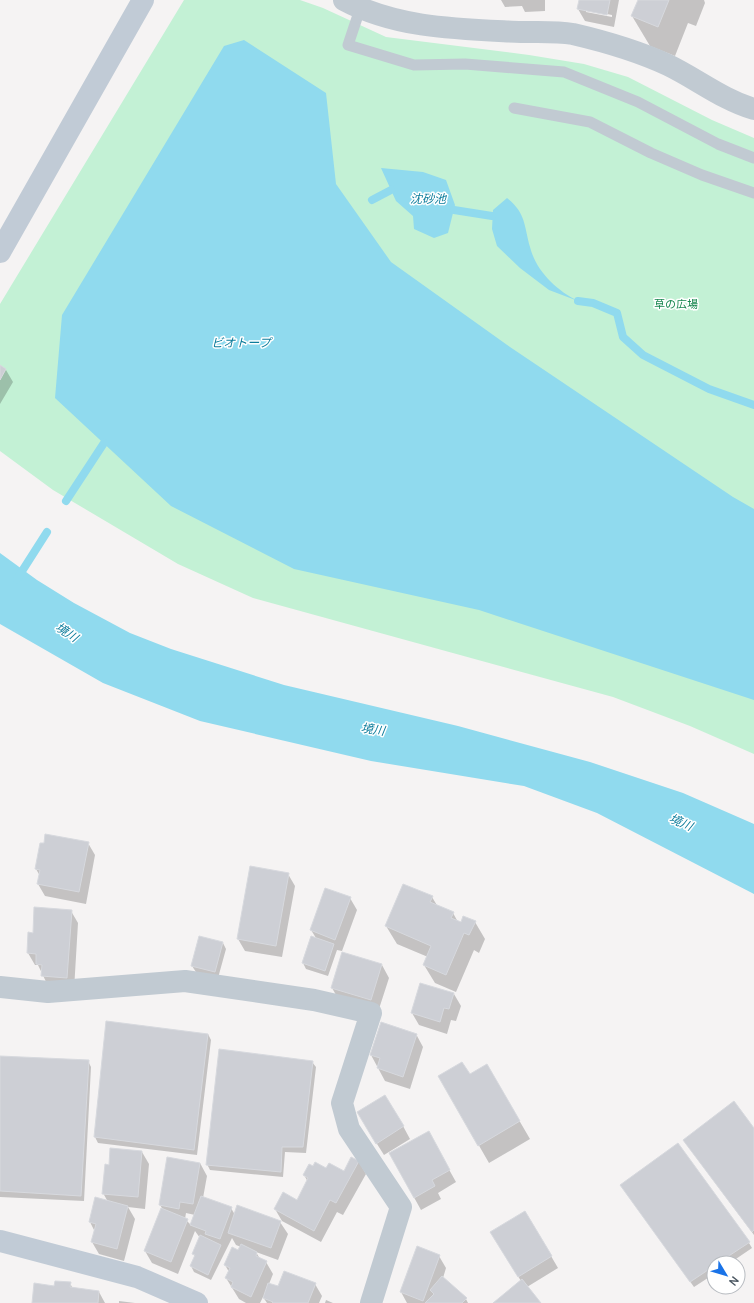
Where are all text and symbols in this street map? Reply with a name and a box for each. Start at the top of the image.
water label: 沈砂池 [410,190,447,207]
park label: 草の広場 [654,296,698,311]
water label: ビオトープ [211,334,274,351]
water label: 境川 [52,618,83,647]
water label: 境川 [360,719,388,739]
water label: 境川 [667,809,697,835]
north arrow [706,1255,746,1295]
text: N [726,1274,743,1289]

